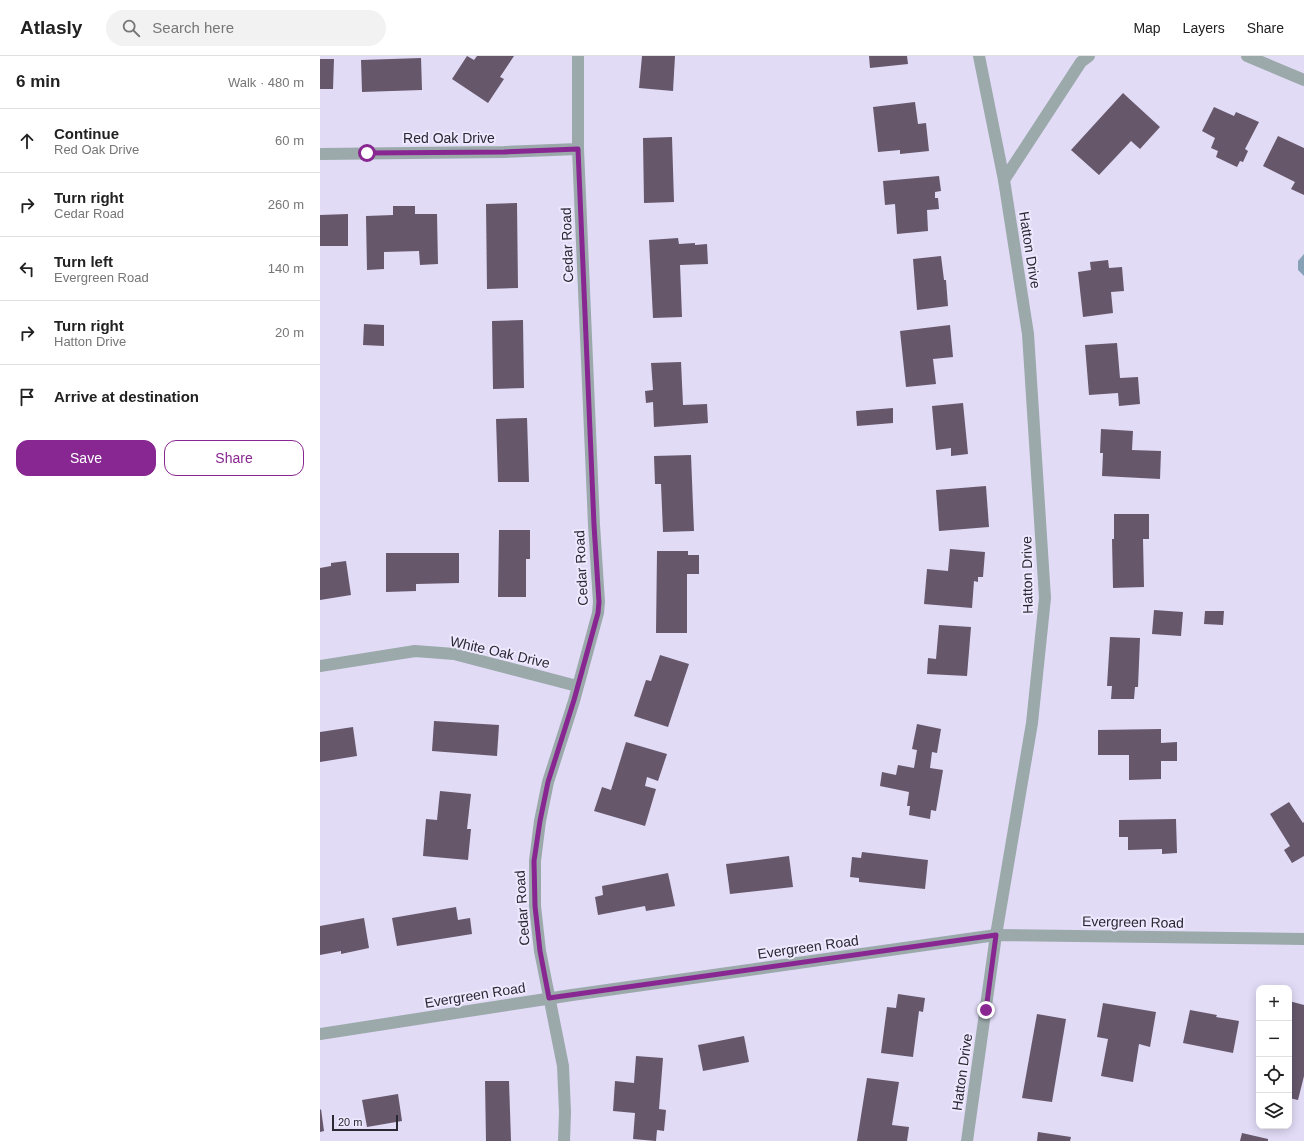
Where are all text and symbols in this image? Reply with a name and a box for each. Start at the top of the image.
search box [106,10,386,46]
text: Atlasly [20,17,82,38]
icon: search [120,17,142,39]
text: Search here [152,19,234,36]
text: Map [1133,20,1161,36]
text: Layers [1183,20,1225,36]
text: Share [1247,20,1284,36]
text: 6 min [16,72,60,91]
text: Walk · 480 m [228,75,304,90]
text: Continue [54,125,119,142]
icon: ahead [16,130,38,152]
street label: Red Oak Drive [403,130,495,146]
text: 60 m [275,133,304,148]
text: Red Oak Drive [54,142,139,157]
route start [358,144,376,162]
text: Turn right [54,189,124,206]
icon: right [16,194,38,216]
text: 260 m [268,197,304,212]
text: Cedar Road [54,206,124,221]
street label: Cedar Road [558,207,576,283]
street label: Hatton Drive [1016,210,1044,290]
text: Turn left [54,253,113,270]
icon: left [16,258,38,280]
text: 140 m [268,261,304,276]
text: Evergreen Road [54,270,149,285]
text: Turn right [54,317,124,334]
icon: right [16,322,38,344]
text: 20 m [275,325,304,340]
text: Hatton Drive [54,334,126,349]
icon: arrive [16,386,38,408]
text: Arrive at destination [54,388,199,405]
button: Save [16,440,156,476]
button: Share [164,440,304,476]
street label: Cedar Road [571,530,591,606]
street label: Hatton Drive [1018,536,1036,614]
street label: White Oak Drive [449,633,552,671]
street label: Cedar Road [511,870,533,946]
street label: Evergreen Road [1082,913,1184,931]
street label: Evergreen Road [756,932,860,962]
street label: Evergreen Road [423,979,527,1011]
map controls [1256,985,1292,1129]
button: + [1256,985,1292,1021]
route end [977,1001,995,1019]
button: − [1256,1021,1292,1057]
street label: Hatton Drive [949,1032,975,1112]
button: locate [1256,1057,1292,1093]
button: layers [1256,1093,1292,1129]
scale bar [332,1113,398,1132]
text: 20 m [338,1116,362,1128]

